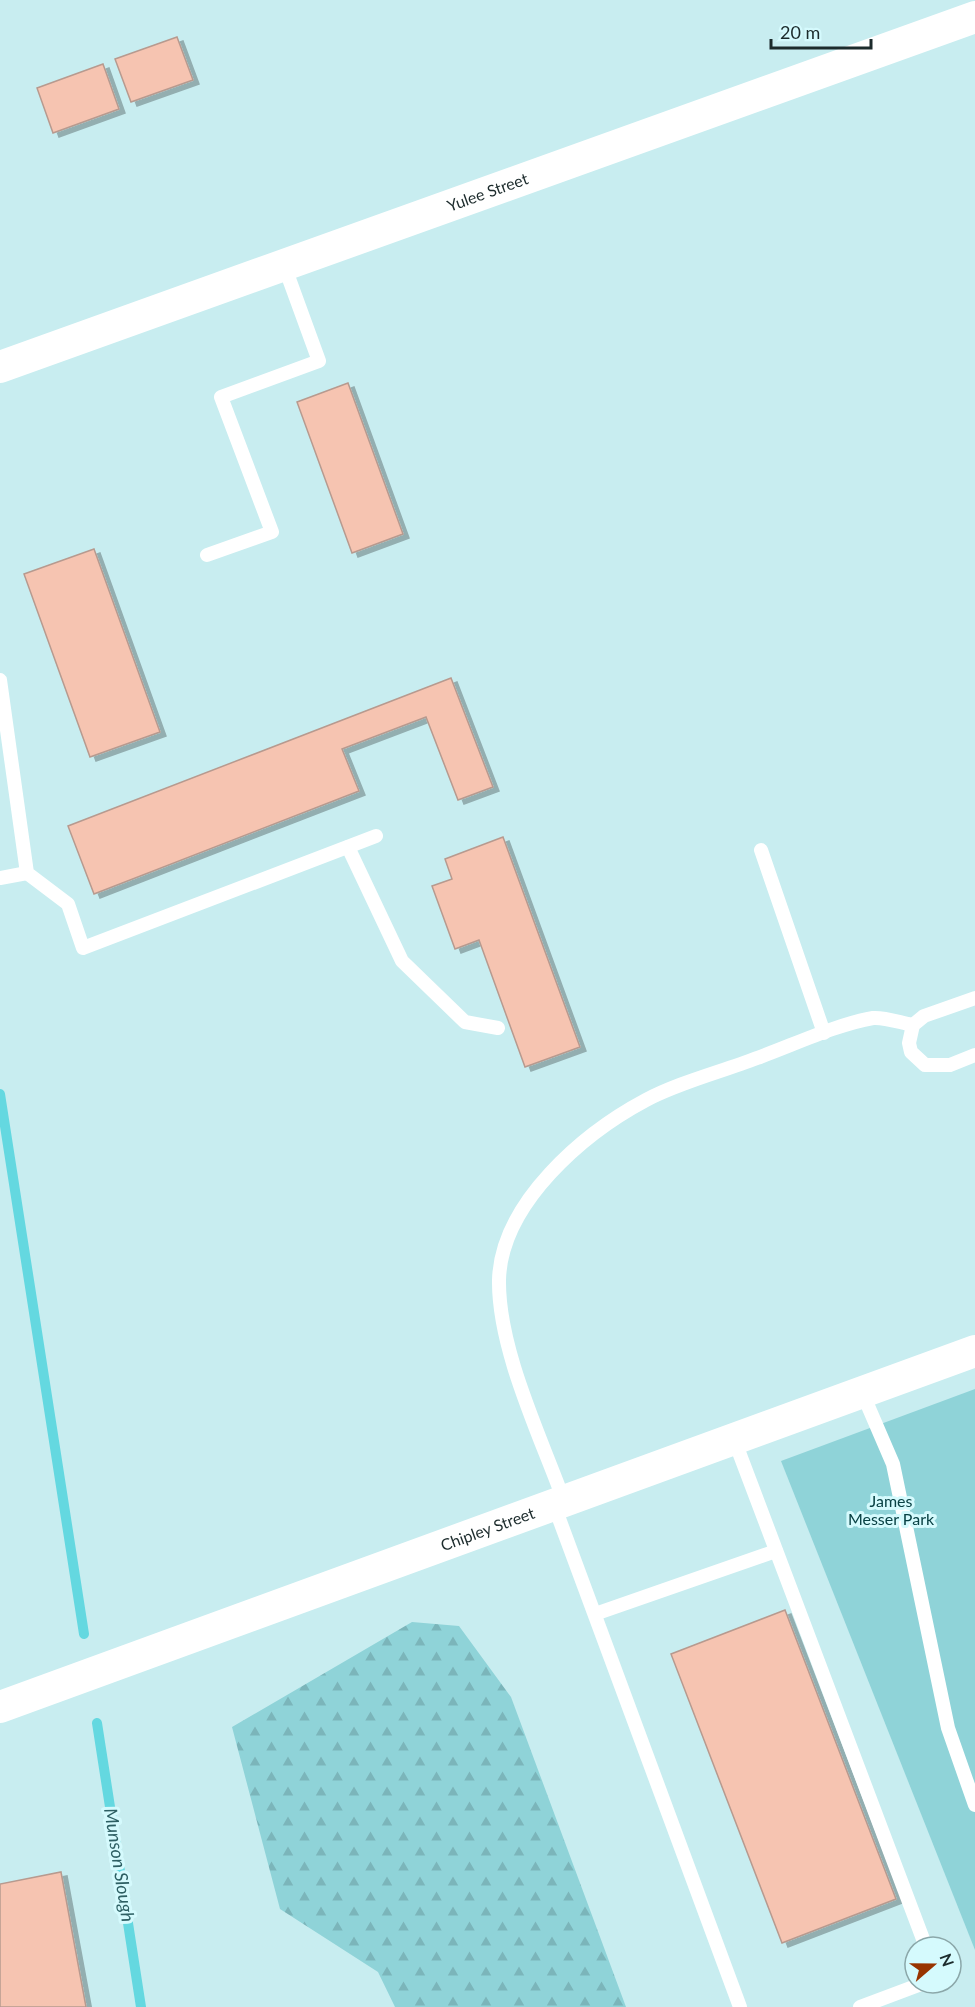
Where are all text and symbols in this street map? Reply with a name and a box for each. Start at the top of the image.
scale bar [771,12,872,50]
text: 20 m [780,21,820,43]
street label: Yulee Street [444,168,531,215]
park label: James Messer Park [848,1491,935,1528]
street label: Chipley Street [438,1503,537,1554]
water label: Munson Slough [100,1806,140,1923]
north arrow [903,1935,963,1995]
text: N [937,1951,959,1969]

